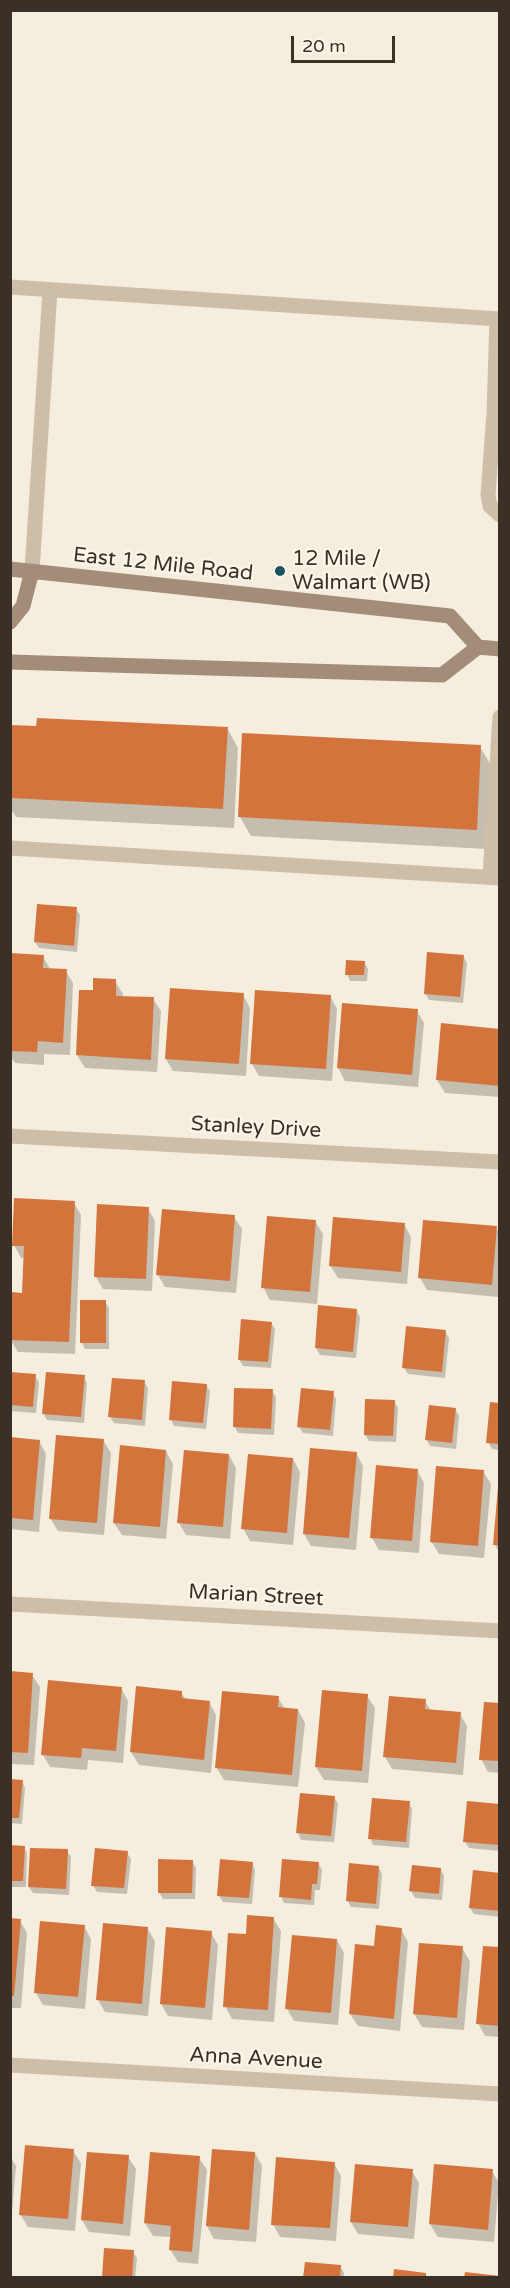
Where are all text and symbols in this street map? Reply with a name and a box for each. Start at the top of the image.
scale bar [294,24,398,62]
text: 20 m [302,35,346,57]
street label: East 12 Mile Road [72,543,254,587]
place label: 12 Mile / Walmart (WB) [292,546,431,596]
marker: 12 Mile / Walmart (WB) [273,564,287,578]
street label: Stanley Drive [190,1112,322,1144]
street label: Marian Street [188,1580,324,1612]
street label: Anna Avenue [189,2043,323,2075]

